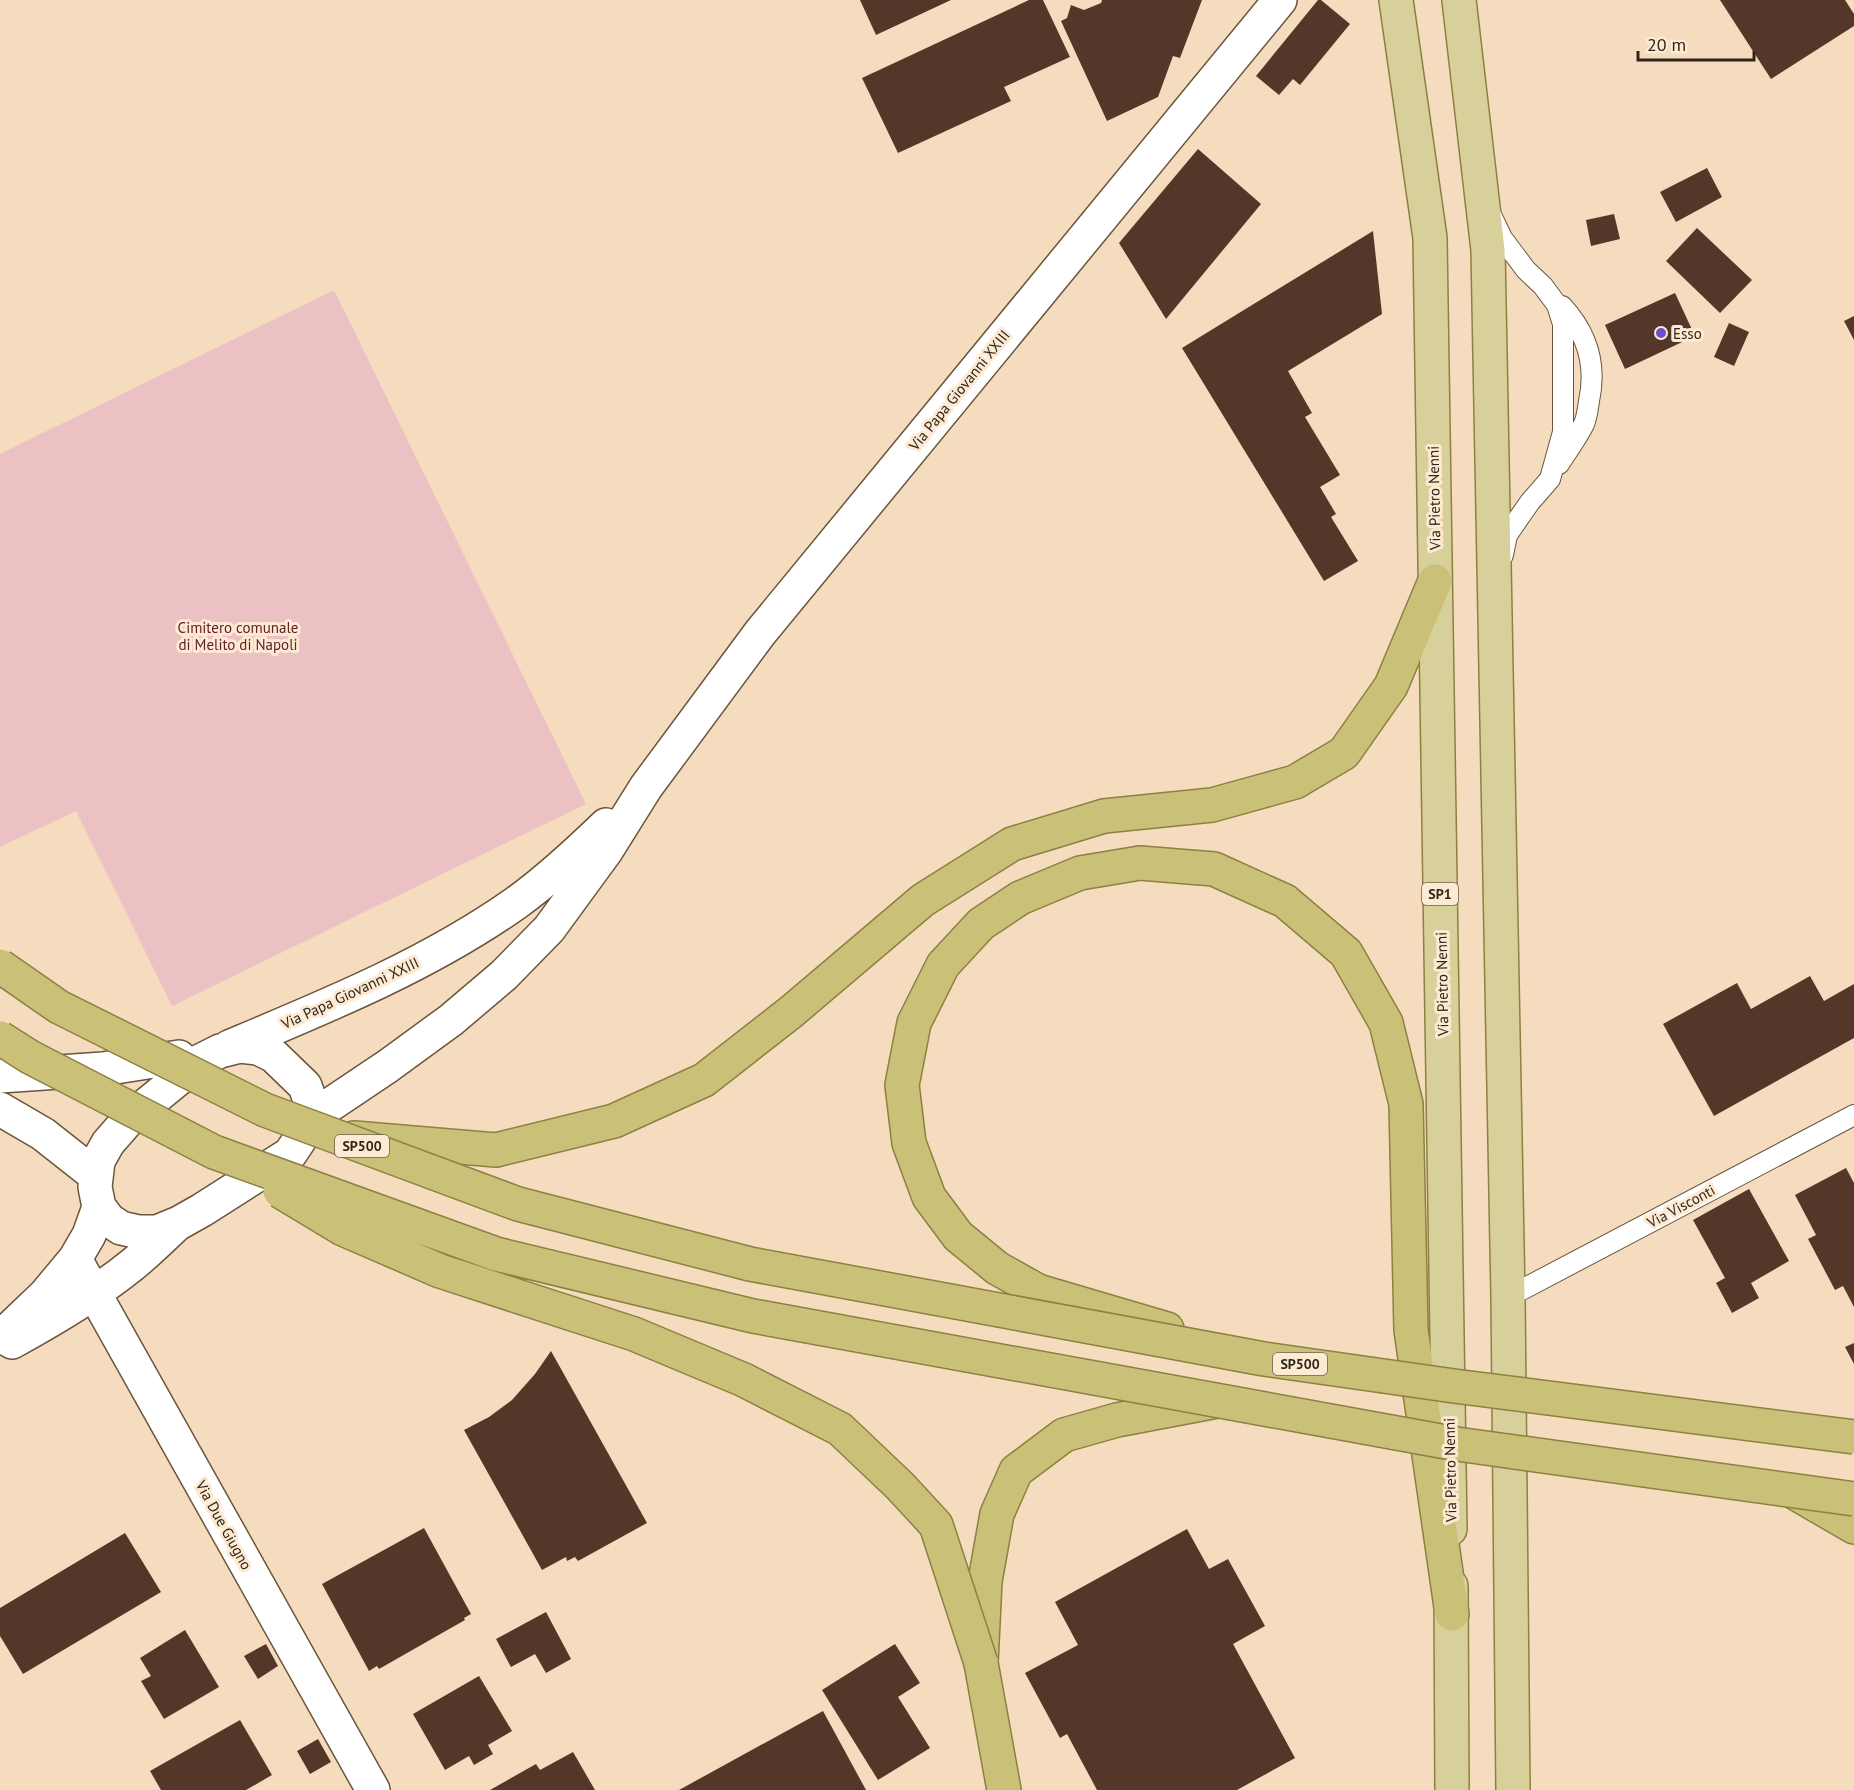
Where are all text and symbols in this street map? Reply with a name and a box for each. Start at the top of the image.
scale bar [1638,24,1754,62]
text: 20 m [1647,33,1686,56]
place label: Esso [1673,324,1702,343]
street label: Via Papa Giovanni XXIII [904,326,1013,455]
marker: Esso [1654,326,1668,340]
street label: Via Pietro Nenni [1424,446,1444,551]
park label: Cimitero comunale di Melito di Napoli [178,618,298,654]
road number: SP1 [1422,883,1458,905]
street label: Via Pietro Nenni [1432,932,1452,1037]
street label: Via Papa Giovanni XXIII [277,953,422,1034]
road number: SP500 [335,1135,389,1157]
street label: Via Visconti [1643,1180,1718,1232]
road number: SP500 [1273,1353,1327,1375]
street label: Via Pietro Nenni [1440,1418,1460,1523]
street label: Via Due Giugno [191,1476,256,1573]

